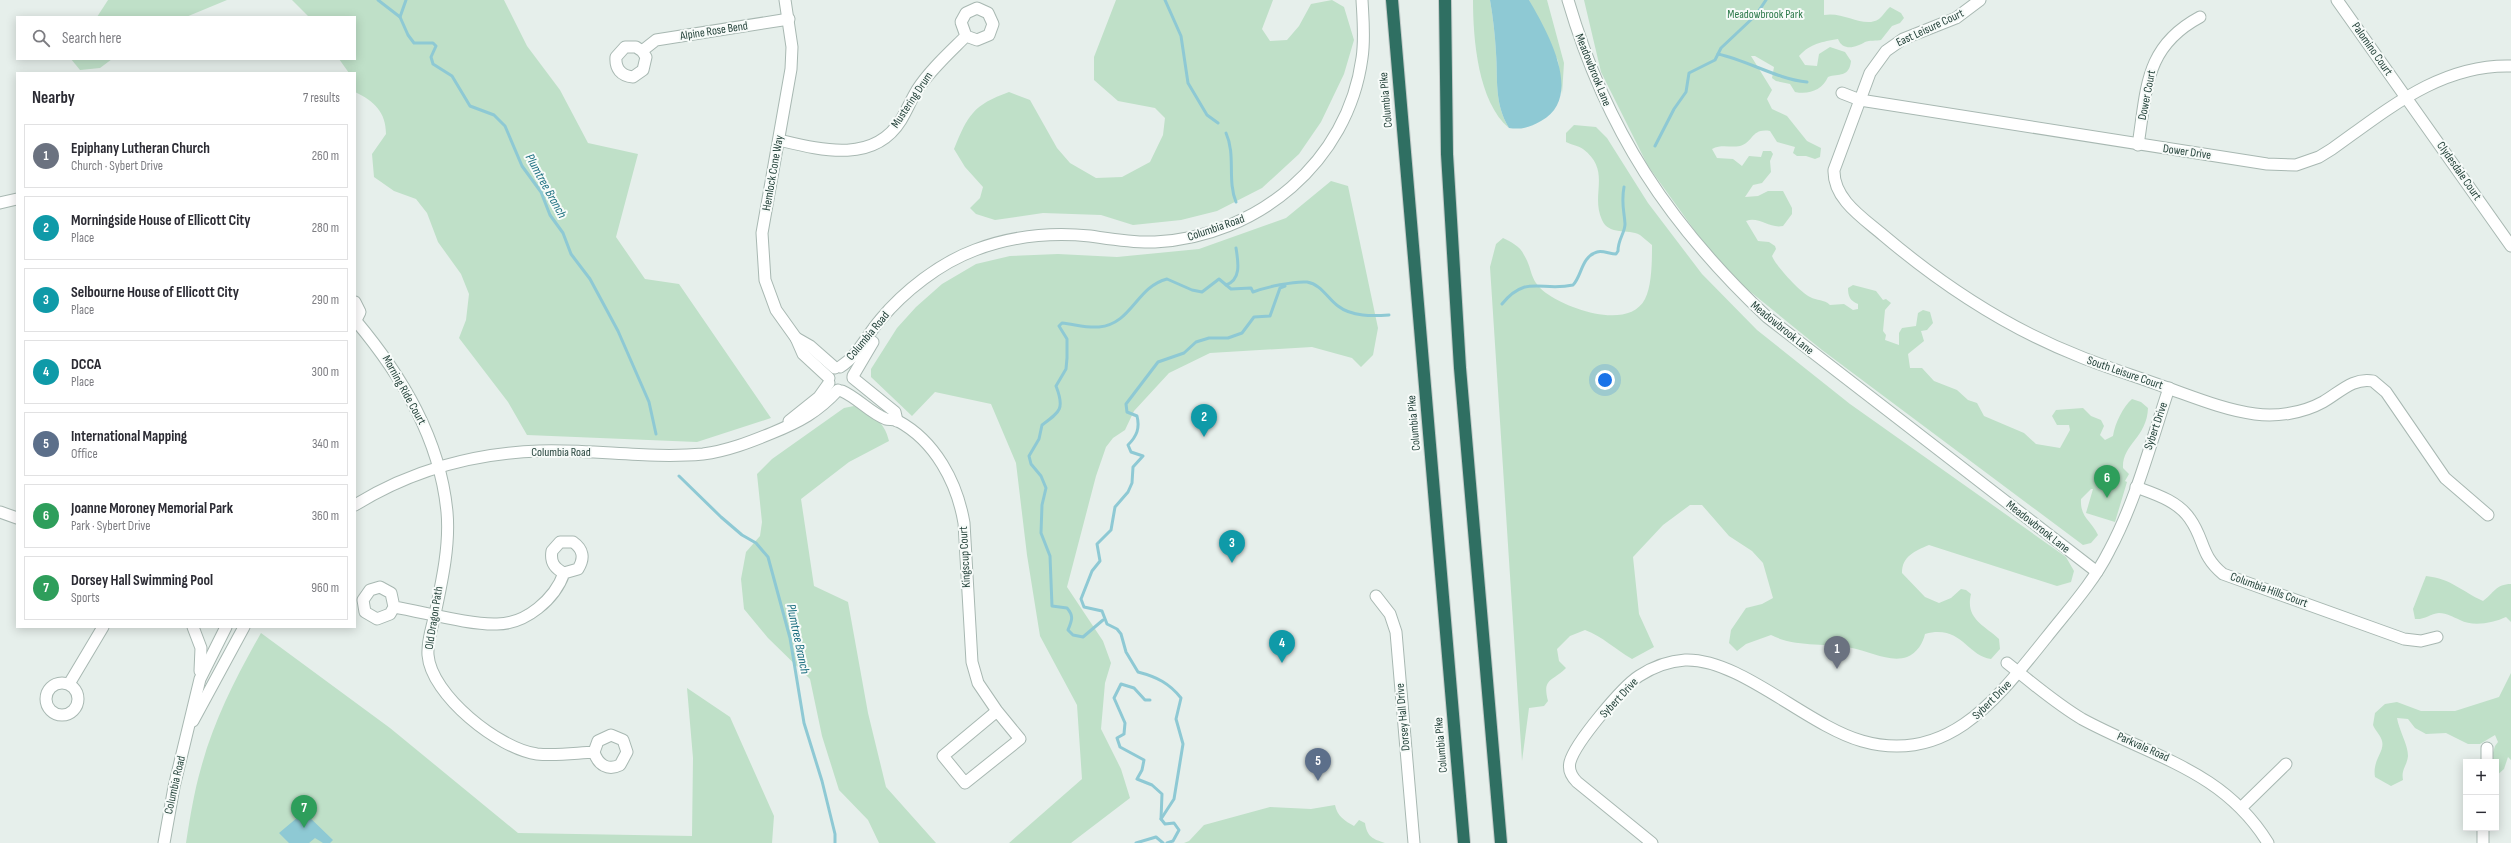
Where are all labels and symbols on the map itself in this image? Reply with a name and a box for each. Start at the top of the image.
street label: East Leisure Court [1894,6,1967,50]
park label: Meadowbrook Park [1727,7,1803,22]
street label: Alpine Rose Bend [678,18,749,44]
street label: Palomino Court [2348,19,2396,79]
street label: Meadowbrook Lane [1572,32,1614,109]
street label: Dower Court [2135,68,2159,121]
street label: Mustering Drum [888,69,936,131]
street label: Columbia Pike [1376,71,1396,129]
street label: Hemlock Cone Way [759,134,787,212]
street label: Clydesdale Court [2433,139,2485,204]
street label: Dower Drive [2162,141,2212,163]
water label: Plumtree Branch [522,151,571,221]
street label: Columbia Road [1185,211,1247,245]
street label: Meadowbrook Lane [1747,298,1817,358]
street label: Columbia Road [843,308,893,364]
street label: Morning Ride Court [379,353,429,428]
street label: South Leisure Court [2085,353,2165,393]
your location [1595,370,1615,390]
street label: Columbia Pike [1404,394,1424,452]
street label: Sybert Drive [2141,400,2171,452]
pin: 2 [1191,404,1217,437]
street label: Columbia Road [531,445,591,460]
pin: 6 [2094,465,2120,498]
street label: Meadowbrook Lane [2003,497,2073,557]
street label: Kingscup Court [956,526,974,588]
pin: 3 [1219,530,1245,563]
street label: Columbia Hills Court [2228,569,2310,611]
street label: Old Dragon Path [422,585,446,651]
water label: Plumtree Branch [783,603,813,676]
pin: 4 [1269,630,1295,663]
pin: 1 [1824,636,1850,669]
street label: Sybert Drive [1597,675,1642,721]
street label: Sybert Drive [1969,677,2015,723]
street label: Dorsey Hall Drive [1393,682,1413,751]
street label: Columbia Pike [1431,716,1451,774]
street label: Parkvale Road [2115,729,2171,765]
pin: 5 [1305,748,1331,781]
street label: Columbia Road [161,754,189,816]
pin: 7 [291,795,317,828]

